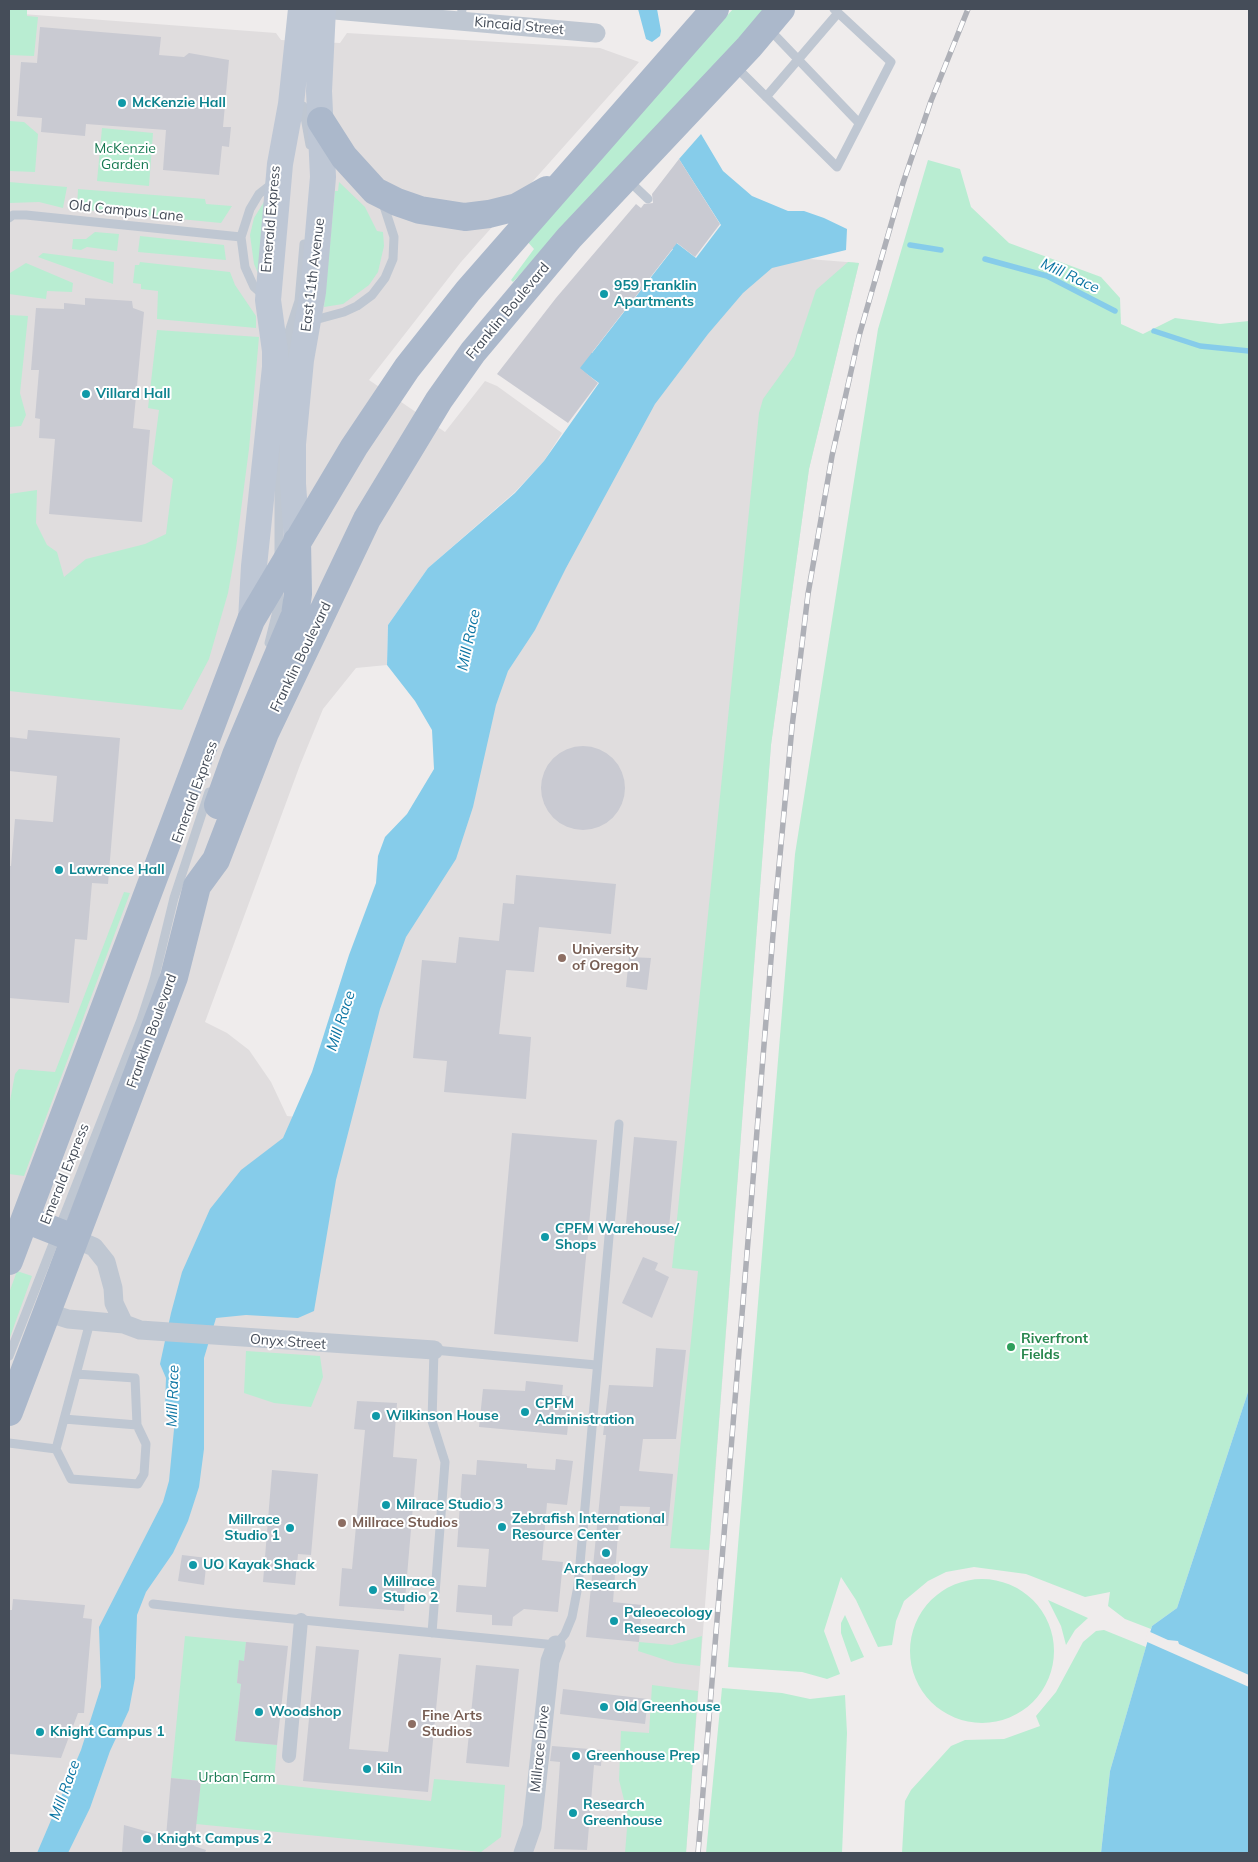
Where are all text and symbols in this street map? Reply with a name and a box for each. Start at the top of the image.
street label: Kincaid Street [474,14,564,38]
place label: McKenzie Hall [132,95,226,111]
marker: McKenzie Hall [116,97,128,109]
park label: McKenzie Garden [94,141,156,174]
street label: Emerald Express [258,165,284,273]
street label: Old Campus Lane [68,197,184,225]
street label: East 11th Avenue [298,217,328,333]
water label: Mill Race [1038,255,1102,297]
street label: Franklin Boulevard [463,259,553,363]
place label: 959 Franklin Apartments [614,278,697,310]
marker: 959 Franklin Apartments [598,288,610,300]
place label: Villard Hall [96,386,170,402]
marker: Villard Hall [80,388,92,400]
street label: Franklin Boulevard [267,599,335,715]
water label: Mill Race [454,608,484,672]
street label: Emerald Express [169,739,221,845]
place label: Lawrence Hall [69,862,165,878]
marker: Lawrence Hall [53,864,65,876]
place label: University of Oregon [572,942,639,974]
marker: University of Oregon [556,952,568,964]
street label: Franklin Boulevard [123,971,181,1091]
water label: Mill Race [323,989,359,1053]
street label: Emerald Express [37,1121,93,1227]
place label: CPFM Warehouse/ Shops [555,1221,679,1254]
marker: CPFM Warehouse/ Shops [539,1231,551,1243]
street label: Onyx Street [249,1331,327,1353]
place label: Riverfront Fields [1021,1331,1088,1364]
marker: Riverfront Fields [1005,1341,1017,1353]
water label: Mill Race [163,1365,183,1427]
place label: CPFM Administration [535,1396,634,1428]
marker: CPFM Administration [519,1406,531,1418]
place label: Wilkinson House [386,1408,499,1424]
marker: Wilkinson House [370,1410,382,1422]
place label: Milrace Studio 3 [396,1497,503,1513]
marker: Milrace Studio 3 [380,1499,392,1511]
place label: Zebrafish International Resource Center [512,1511,665,1544]
place label: Millrace Studio 1 [225,1512,280,1544]
place label: Millrace Studios [352,1515,458,1531]
marker: Millrace Studios [336,1517,348,1529]
marker: Zebrafish International Resource Center [496,1521,508,1533]
marker: Millrace Studio 1 [284,1522,296,1534]
marker: Archaeology Research [600,1547,612,1559]
place label: UO Kayak Shack [203,1557,315,1573]
marker: UO Kayak Shack [187,1559,199,1571]
place label: Archaeology Research [564,1561,648,1594]
place label: Millrace Studio 2 [383,1574,438,1606]
marker: Millrace Studio 2 [367,1584,379,1596]
place label: Paleoecology Research [624,1605,712,1638]
marker: Paleoecology Research [608,1615,620,1627]
place label: Old Greenhouse [614,1699,720,1715]
marker: Old Greenhouse [598,1701,610,1713]
place label: Woodshop [269,1704,341,1720]
street label: Millrace Drive [527,1705,553,1793]
marker: Woodshop [253,1706,265,1718]
place label: Fine Arts Studios [422,1708,482,1740]
marker: Fine Arts Studios [406,1718,418,1730]
place label: Knight Campus 1 [50,1724,165,1740]
marker: Knight Campus 1 [34,1726,46,1738]
place label: Greenhouse Prep [586,1748,700,1764]
marker: Greenhouse Prep [570,1750,582,1762]
water label: Mill Race [46,1758,84,1822]
place label: Kiln [377,1761,402,1777]
marker: Kiln [361,1763,373,1775]
park label: Urban Farm [198,1770,276,1786]
place label: Research Greenhouse [583,1797,662,1830]
marker: Research Greenhouse [567,1807,579,1819]
place label: Knight Campus 2 [157,1831,272,1847]
marker: Knight Campus 2 [141,1833,153,1845]

